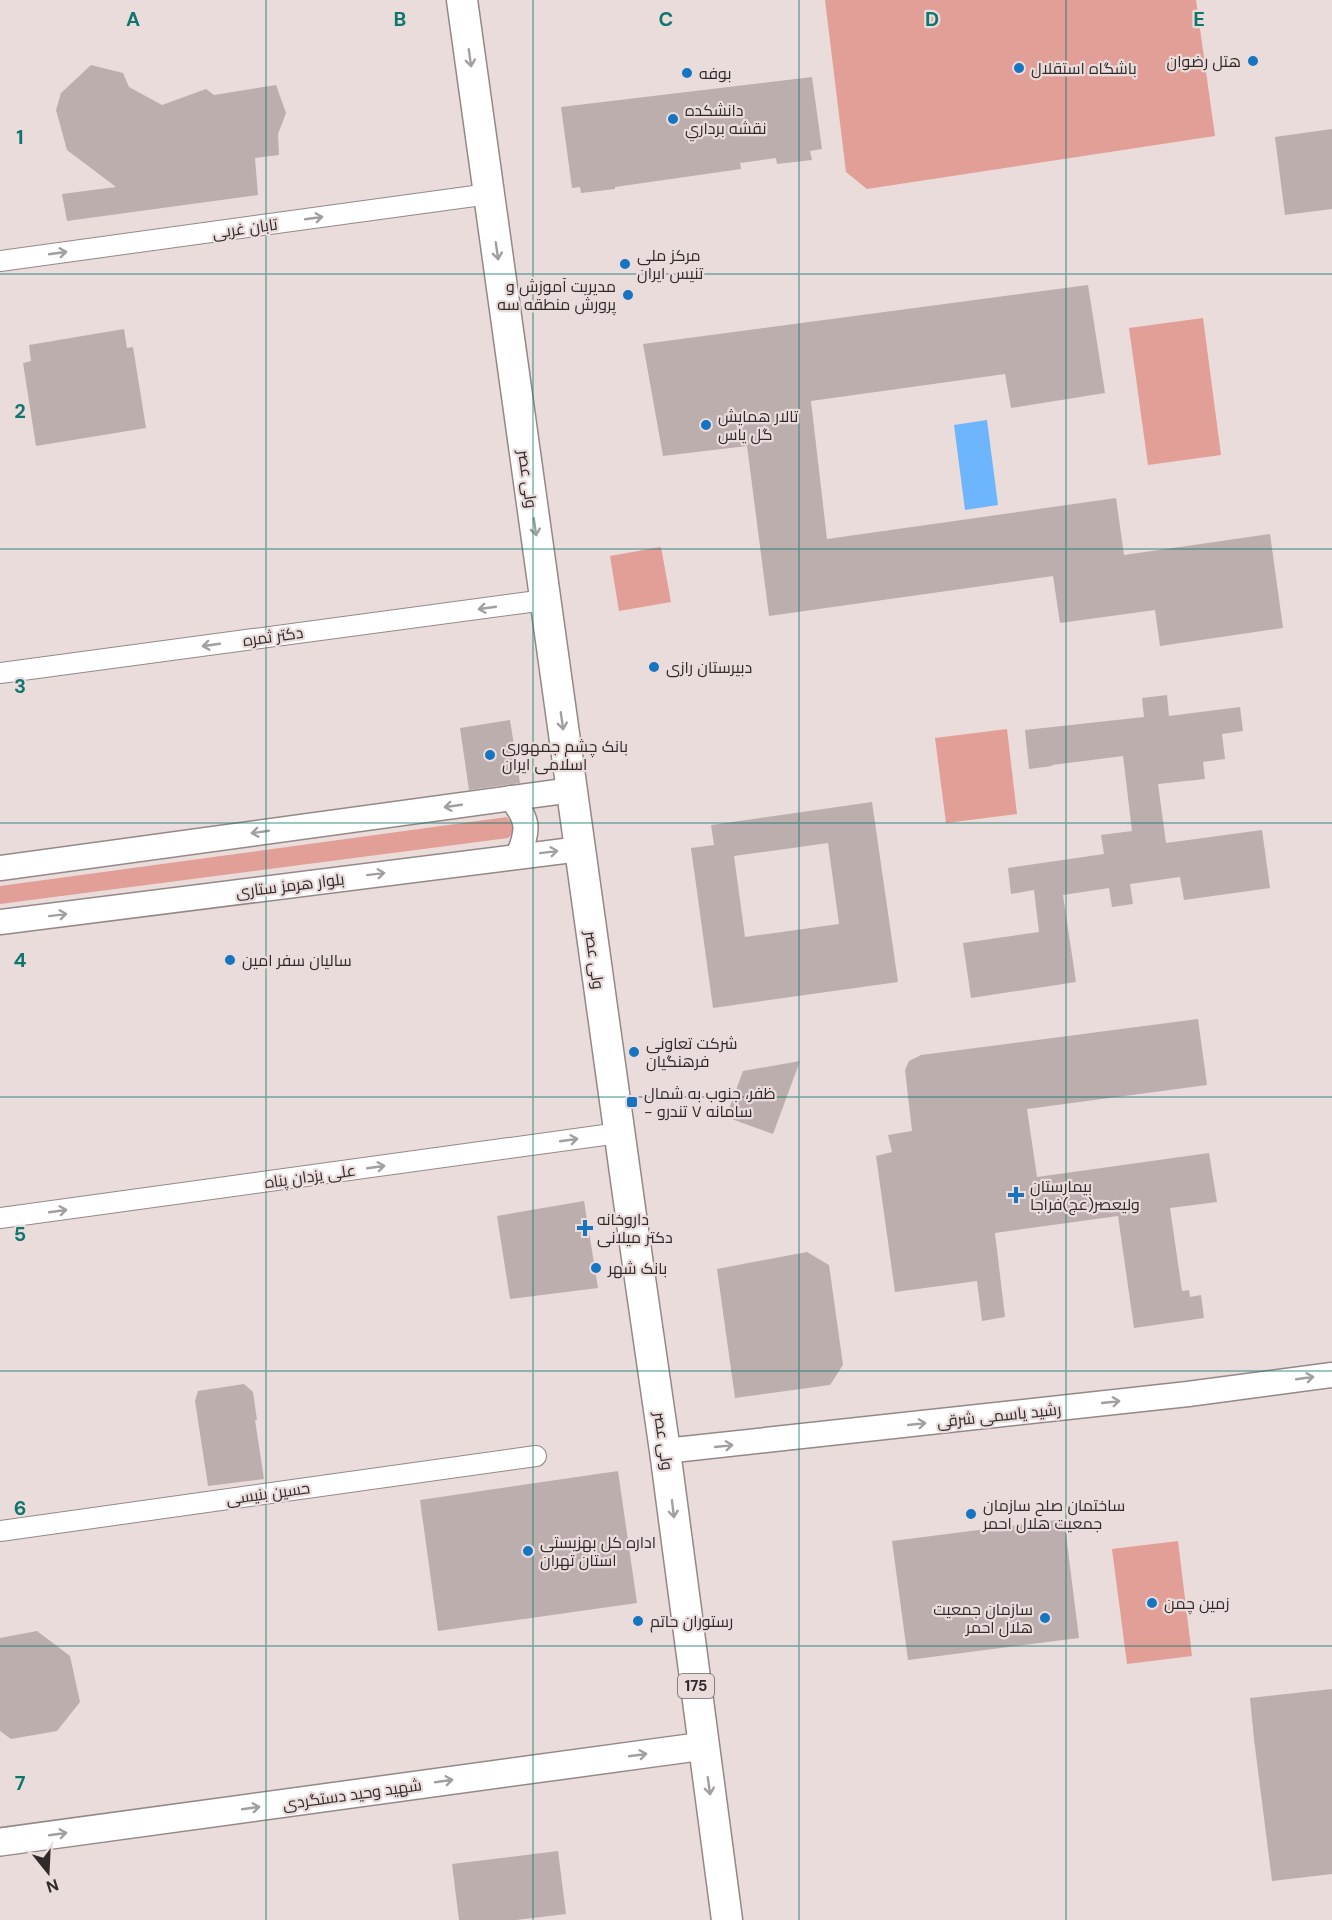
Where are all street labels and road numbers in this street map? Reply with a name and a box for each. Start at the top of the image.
street label: تابان غربی [211,213,280,243]
street label: ولی عصر [513,447,542,510]
street label: دکتر ثمره [242,622,305,651]
street label: بلوار هرمز ستاری [235,868,346,903]
street label: ولی عصر [580,928,609,991]
street label: علی یزدان پناه [263,1160,357,1194]
street label: رشید یاسمی شرقی [936,1399,1062,1432]
street label: ولی عصر [649,1409,678,1472]
street label: حسین بنیسی [225,1477,311,1510]
road number: 175 [678,1674,714,1698]
street label: شهید وحید دستگردی [281,1774,423,1815]

